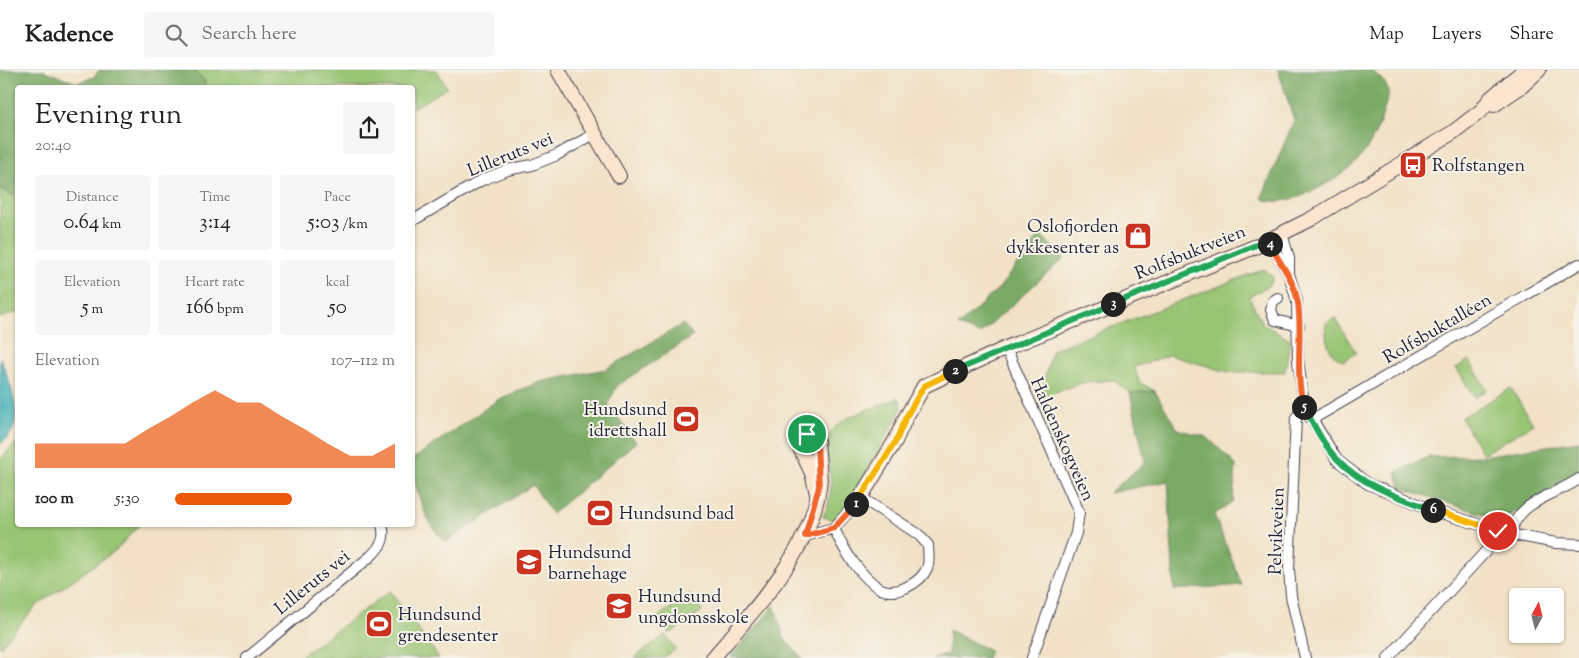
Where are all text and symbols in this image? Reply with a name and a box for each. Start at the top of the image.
search box [144,12,494,57]
text: Kadence [25,18,114,52]
icon: search [162,21,190,49]
text: Search here [202,21,297,48]
text: Map [1369,22,1404,48]
text: Layers [1432,22,1482,48]
text: Share [1510,22,1554,48]
text: Evening run [35,96,182,136]
button: share [343,102,395,154]
street label: Lilleruts vei [464,127,558,185]
text: 20:40 [35,135,71,158]
bus stop icon: Rolfstangen [1398,150,1428,180]
place label: Rolfstangen [1432,154,1525,180]
text: Distance [66,188,119,208]
text: Time [199,188,231,208]
text: Pace [324,188,351,208]
text: 0.64 [63,208,99,238]
text: 3:14 [199,208,231,238]
text: 5:03 [307,208,340,238]
text: km [99,215,121,235]
text: /km [340,215,368,235]
place label: Oslofjorden dykkesenter as [1006,215,1119,262]
street label: Rolfsbuktveien [1131,220,1250,288]
shop icon: Oslofjorden dykkesenter as [1123,221,1153,251]
pin: 4 [1258,232,1282,256]
text: 4 [1267,234,1274,254]
text: Elevation [64,273,121,293]
text: Heart rate [185,273,245,293]
text: kcal [326,273,350,293]
street label: Rolfsbuktalléen [1379,288,1498,371]
pin: 3 [1100,292,1126,316]
text: 5 [81,293,89,323]
text: 166 [186,293,214,323]
text: 50 [329,293,347,323]
text: 3 [1111,294,1116,314]
text: m [89,300,103,320]
text: bpm [214,300,244,320]
text: Elevation [35,350,100,373]
text: 107–112 m [331,350,395,373]
pin: 2 [942,358,968,384]
text: 2 [952,361,959,381]
street label: Haldenskogveien [1022,374,1100,506]
pin: 5 [1292,394,1316,420]
text: 5 [1302,397,1307,417]
place label: Hundsund idrettshall [584,398,667,445]
sports icon: Hundsund idrettshall [671,404,701,434]
pin [786,413,828,455]
icon: arrive [793,420,821,448]
street label: Pelvikveien [1263,486,1293,575]
text: 100 m [35,488,74,511]
text: 5:30 [115,488,139,511]
pin: 1 [844,492,868,516]
text: 1 [854,494,859,514]
sports icon: Hundsund bad [585,498,615,528]
pin: 6 [1420,498,1446,522]
text: 6 [1430,500,1437,520]
place label: Hundsund bad [619,502,734,528]
pin [1477,510,1519,552]
icon: check [1484,517,1512,545]
place label: Hundsund barnehage [548,541,631,588]
street label: Lilleruts vei [270,545,357,622]
school or university icon: Hundsund barnehage [514,547,544,577]
place label: Hundsund ungdomsskole [638,585,749,632]
north arrow [1509,588,1564,642]
map controls [1509,588,1564,643]
school or university icon: Hundsund ungdomsskole [604,591,634,621]
place label: Hundsund grendesenter [398,603,498,650]
sports icon: Hundsund grendesenter [364,609,394,639]

